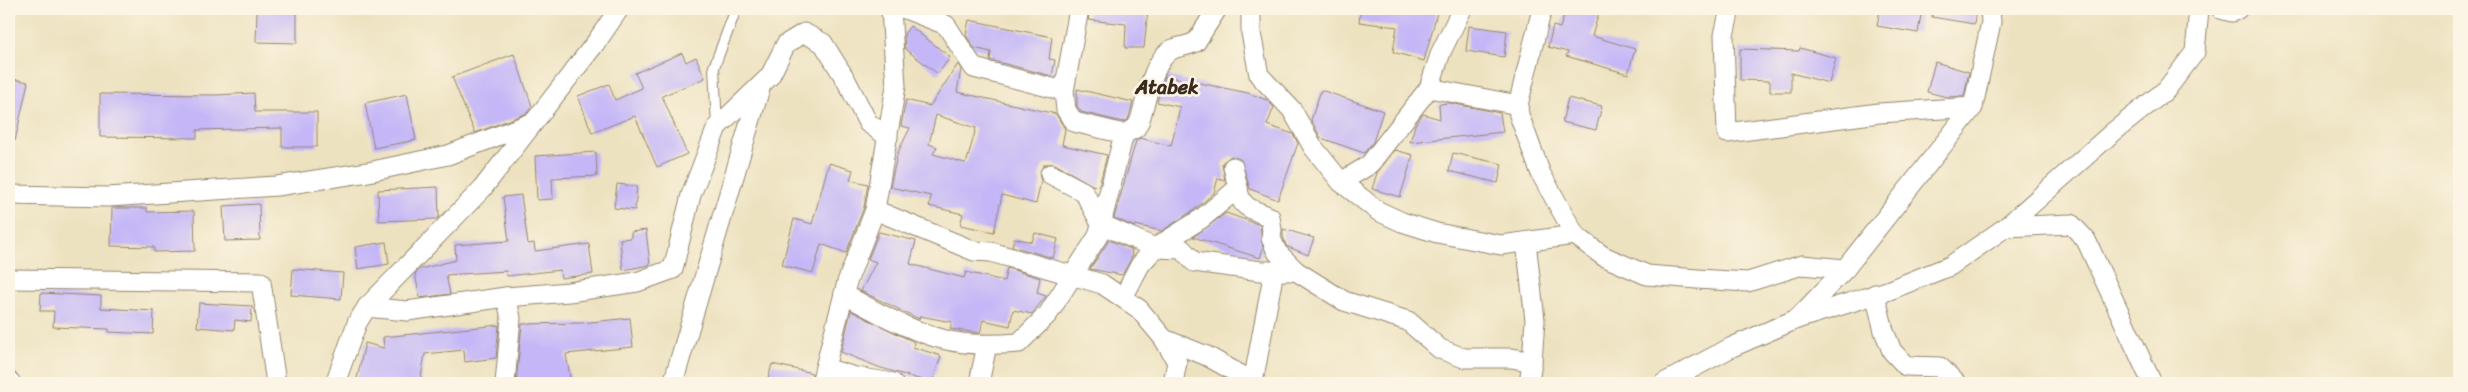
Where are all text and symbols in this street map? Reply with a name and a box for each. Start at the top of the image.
district label: Atabek [1134,70,1199,105]

